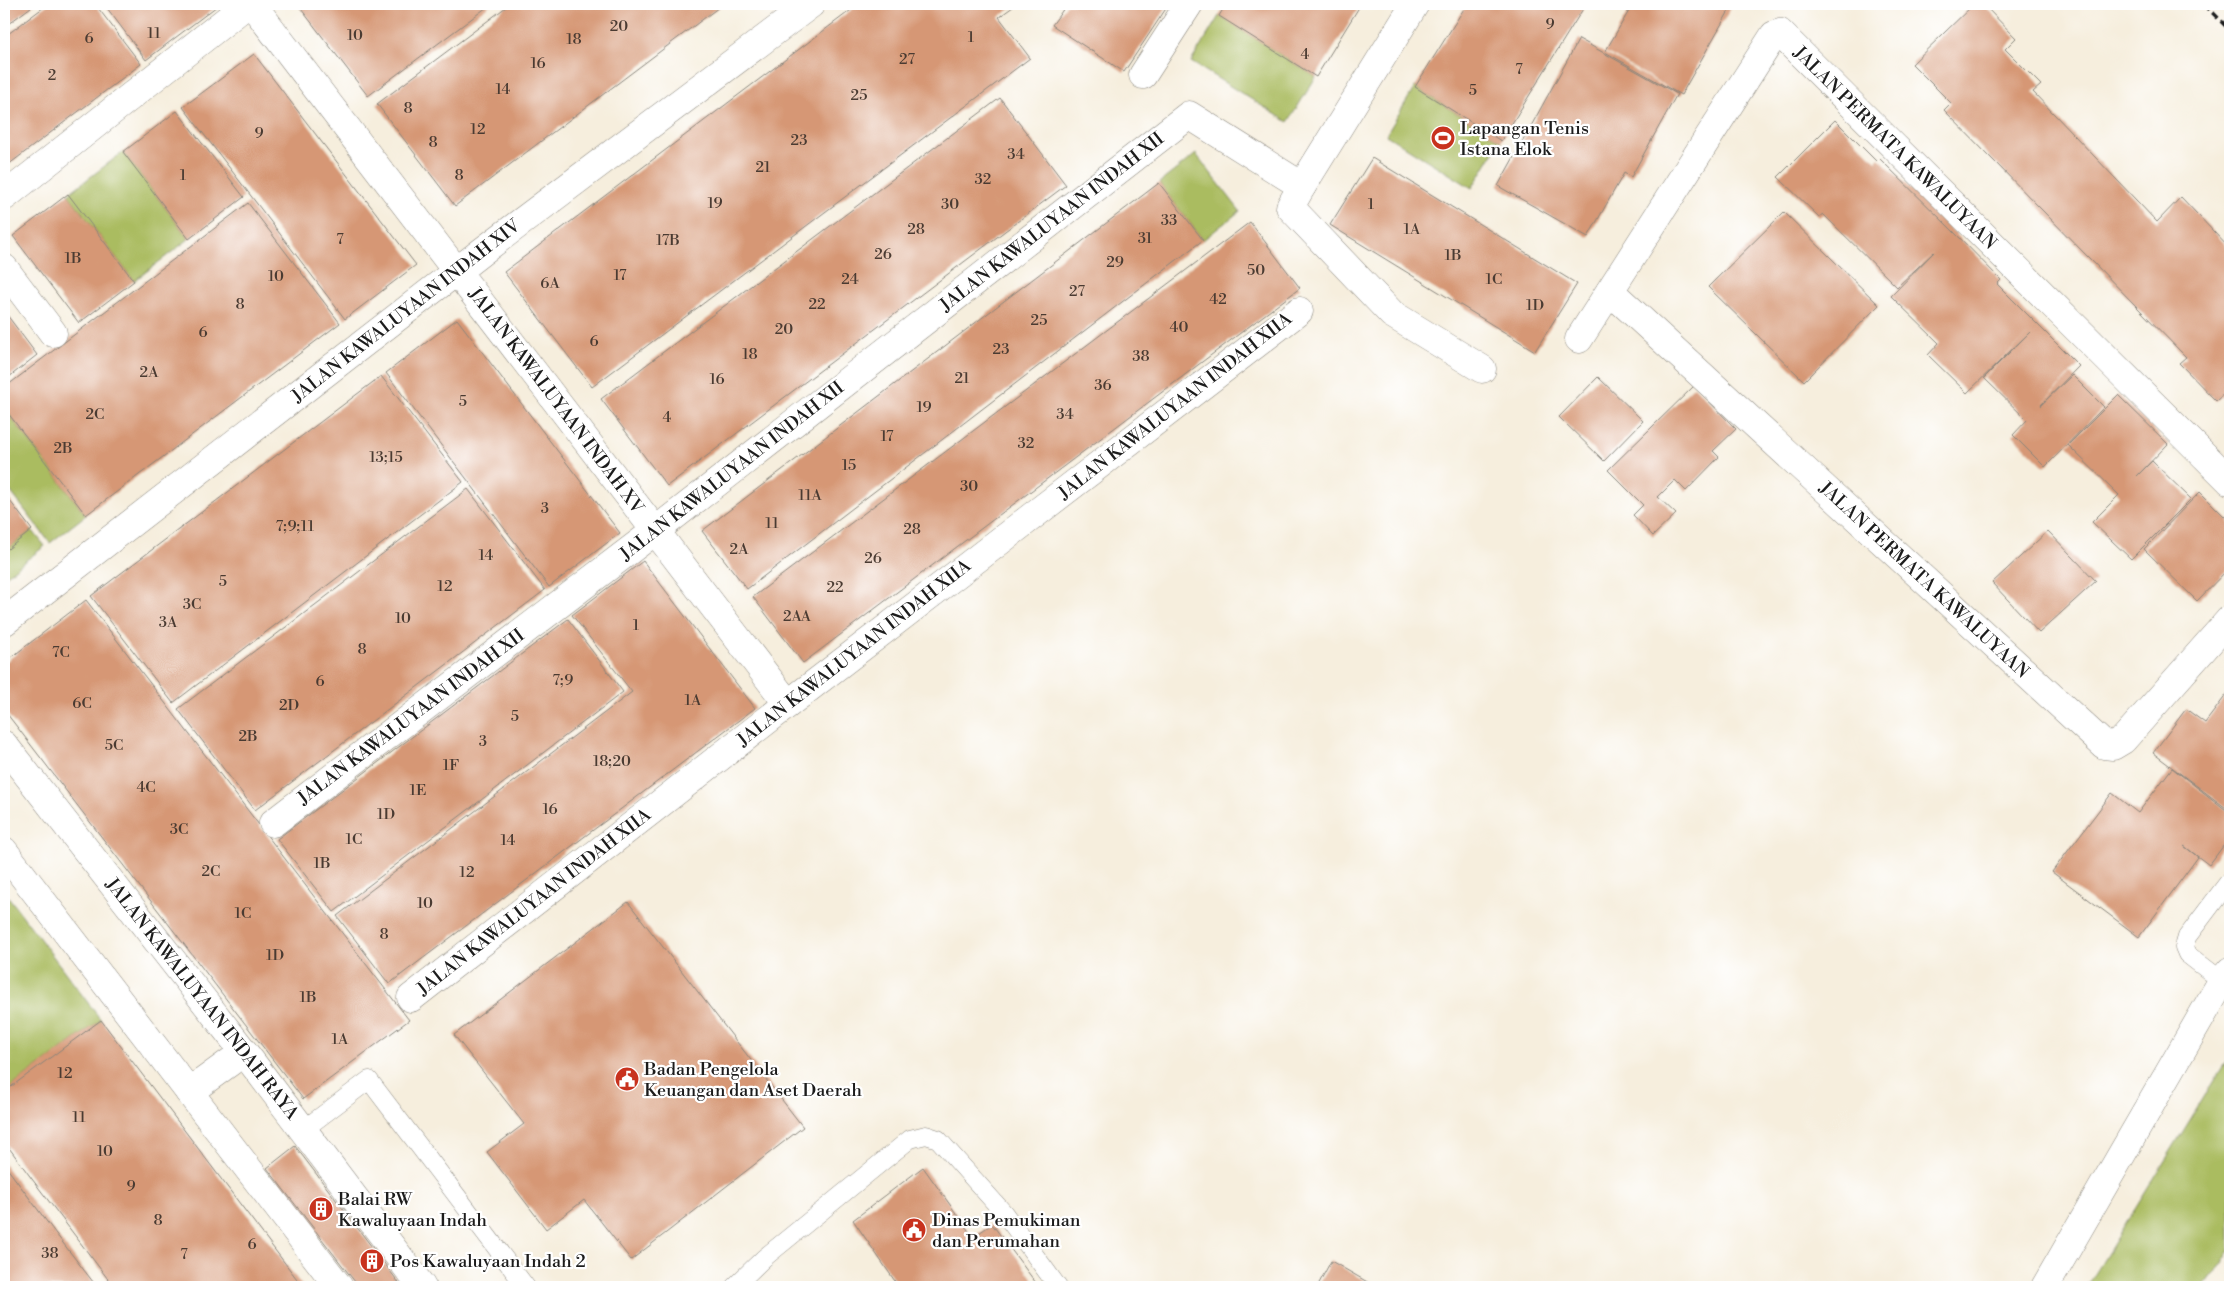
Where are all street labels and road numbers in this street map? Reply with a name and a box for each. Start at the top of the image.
street label: JALAN PERMATA KAWALUYAAN [1788,41,2002,255]
street label: JALAN KAWALUYAAN INDAH XII [935,127,1169,317]
street label: JALAN KAWALUYAAN INDAH XIV [286,214,525,408]
street label: JALAN KAWALUYAAN INDAH XV [463,283,649,519]
street label: JALAN KAWALUYAAN INDAH XIIA [1053,307,1297,505]
street label: JALAN KAWALUYAAN INDAH XII [615,376,849,566]
street label: JALAN PERMATA KAWALUYAAN [1814,476,2034,684]
street label: JALAN KAWALUYAAN INDAH XIIA [732,554,976,752]
street label: JALAN KAWALUYAAN INDAH XII [292,624,529,810]
street label: JALAN KAWALUYAAN INDAH XIIA [412,803,656,1001]
street label: JALAN KAWALUYAAN INDAH RAYA [100,873,304,1125]

